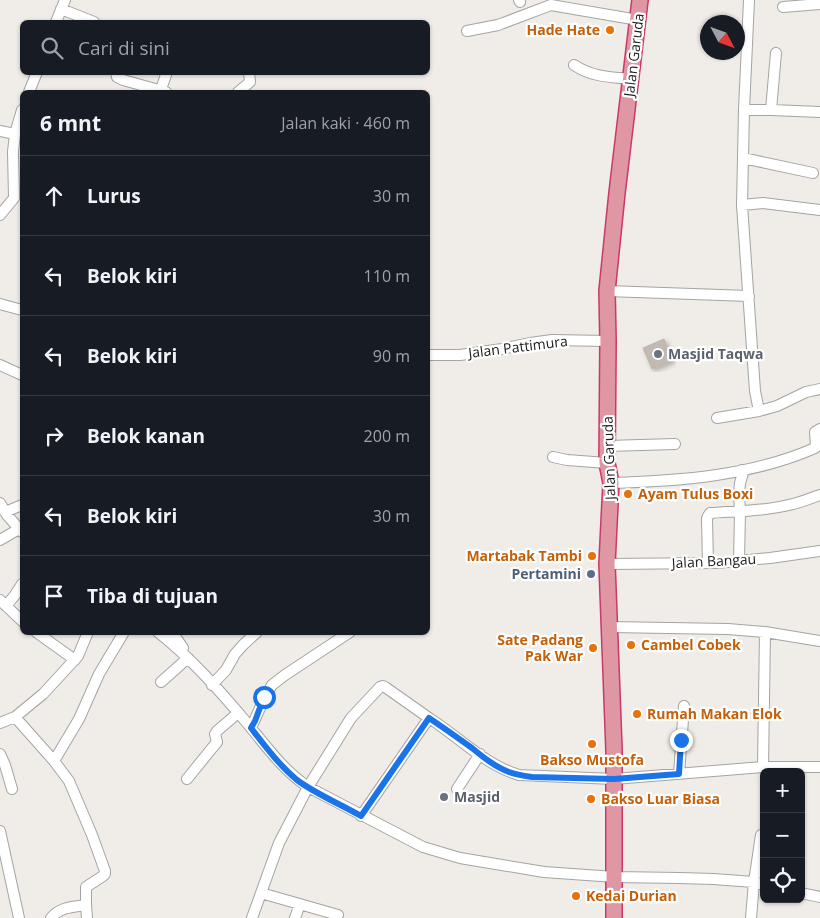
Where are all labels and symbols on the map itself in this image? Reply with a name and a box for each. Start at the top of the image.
street label: Jalan Garuda [619,12,648,100]
north arrow [700,15,745,60]
place label: Hade Hate [527,20,600,39]
marker: Hade Hate [604,24,616,36]
street label: Jalan Pattimura [465,331,569,362]
place label: Masjid Taqwa [668,344,764,363]
marker: Masjid Taqwa [652,348,664,360]
street label: Jalan Garuda [598,416,620,502]
place label: Ayam Tulus Boxi [638,484,753,503]
marker: Ayam Tulus Boxi [622,488,634,500]
place label: Martabak Tambi [466,546,582,565]
street label: Jalan Bangau [669,549,757,572]
marker: Martabak Tambi [586,550,598,562]
place label: Pertamini [512,564,581,583]
marker: Pertamini [585,568,597,580]
place label: Sate Padang Pak War [497,630,584,665]
place label: Cambel Cobek [641,635,741,654]
marker: Cambel Cobek [625,639,637,651]
marker: Sate Padang Pak War [587,642,599,654]
route start [253,686,276,709]
place label: Rumah Makan Elok [647,704,782,723]
marker: Rumah Makan Elok [631,708,643,720]
route end [670,729,693,752]
marker: Bakso Mustofa [586,738,598,750]
place label: Bakso Mustofa [540,750,644,769]
place label: Masjid [454,787,500,806]
place label: Bakso Luar Biasa [601,789,720,808]
marker: Masjid [438,791,450,803]
marker: Bakso Luar Biasa [585,793,597,805]
place label: Kedai Durian [586,886,677,905]
marker: Kedai Durian [570,890,582,902]

